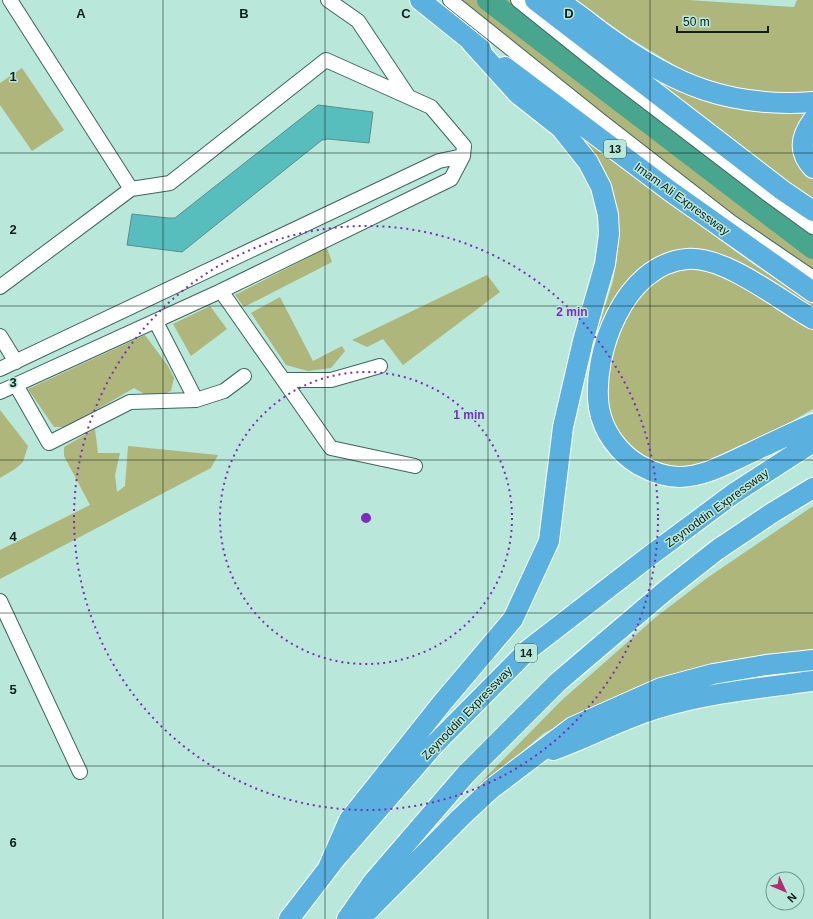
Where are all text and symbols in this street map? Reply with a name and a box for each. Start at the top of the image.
text: A [76,6,86,21]
text: B [239,6,249,21]
text: C [401,6,411,21]
text: D [564,6,574,21]
scale bar [677,8,768,34]
text: 50 m [683,15,710,29]
text: 1 [9,69,17,84]
road number: 13 [604,140,626,158]
street label: Imam Ali Expressway [632,160,732,238]
text: 2 [9,222,17,237]
text: 2 min [556,305,588,319]
text: 3 [9,375,17,390]
text: 1 min [453,408,485,422]
street label: Zeynoddin Expressway [663,466,771,550]
centre of rings [359,511,373,525]
text: 4 [9,529,17,544]
road number: 14 [515,644,537,662]
street label: Zeynoddin Expressway [419,664,515,762]
text: 5 [9,682,17,697]
text: 6 [9,835,17,850]
north arrow [765,871,805,911]
text: N [785,891,799,905]

